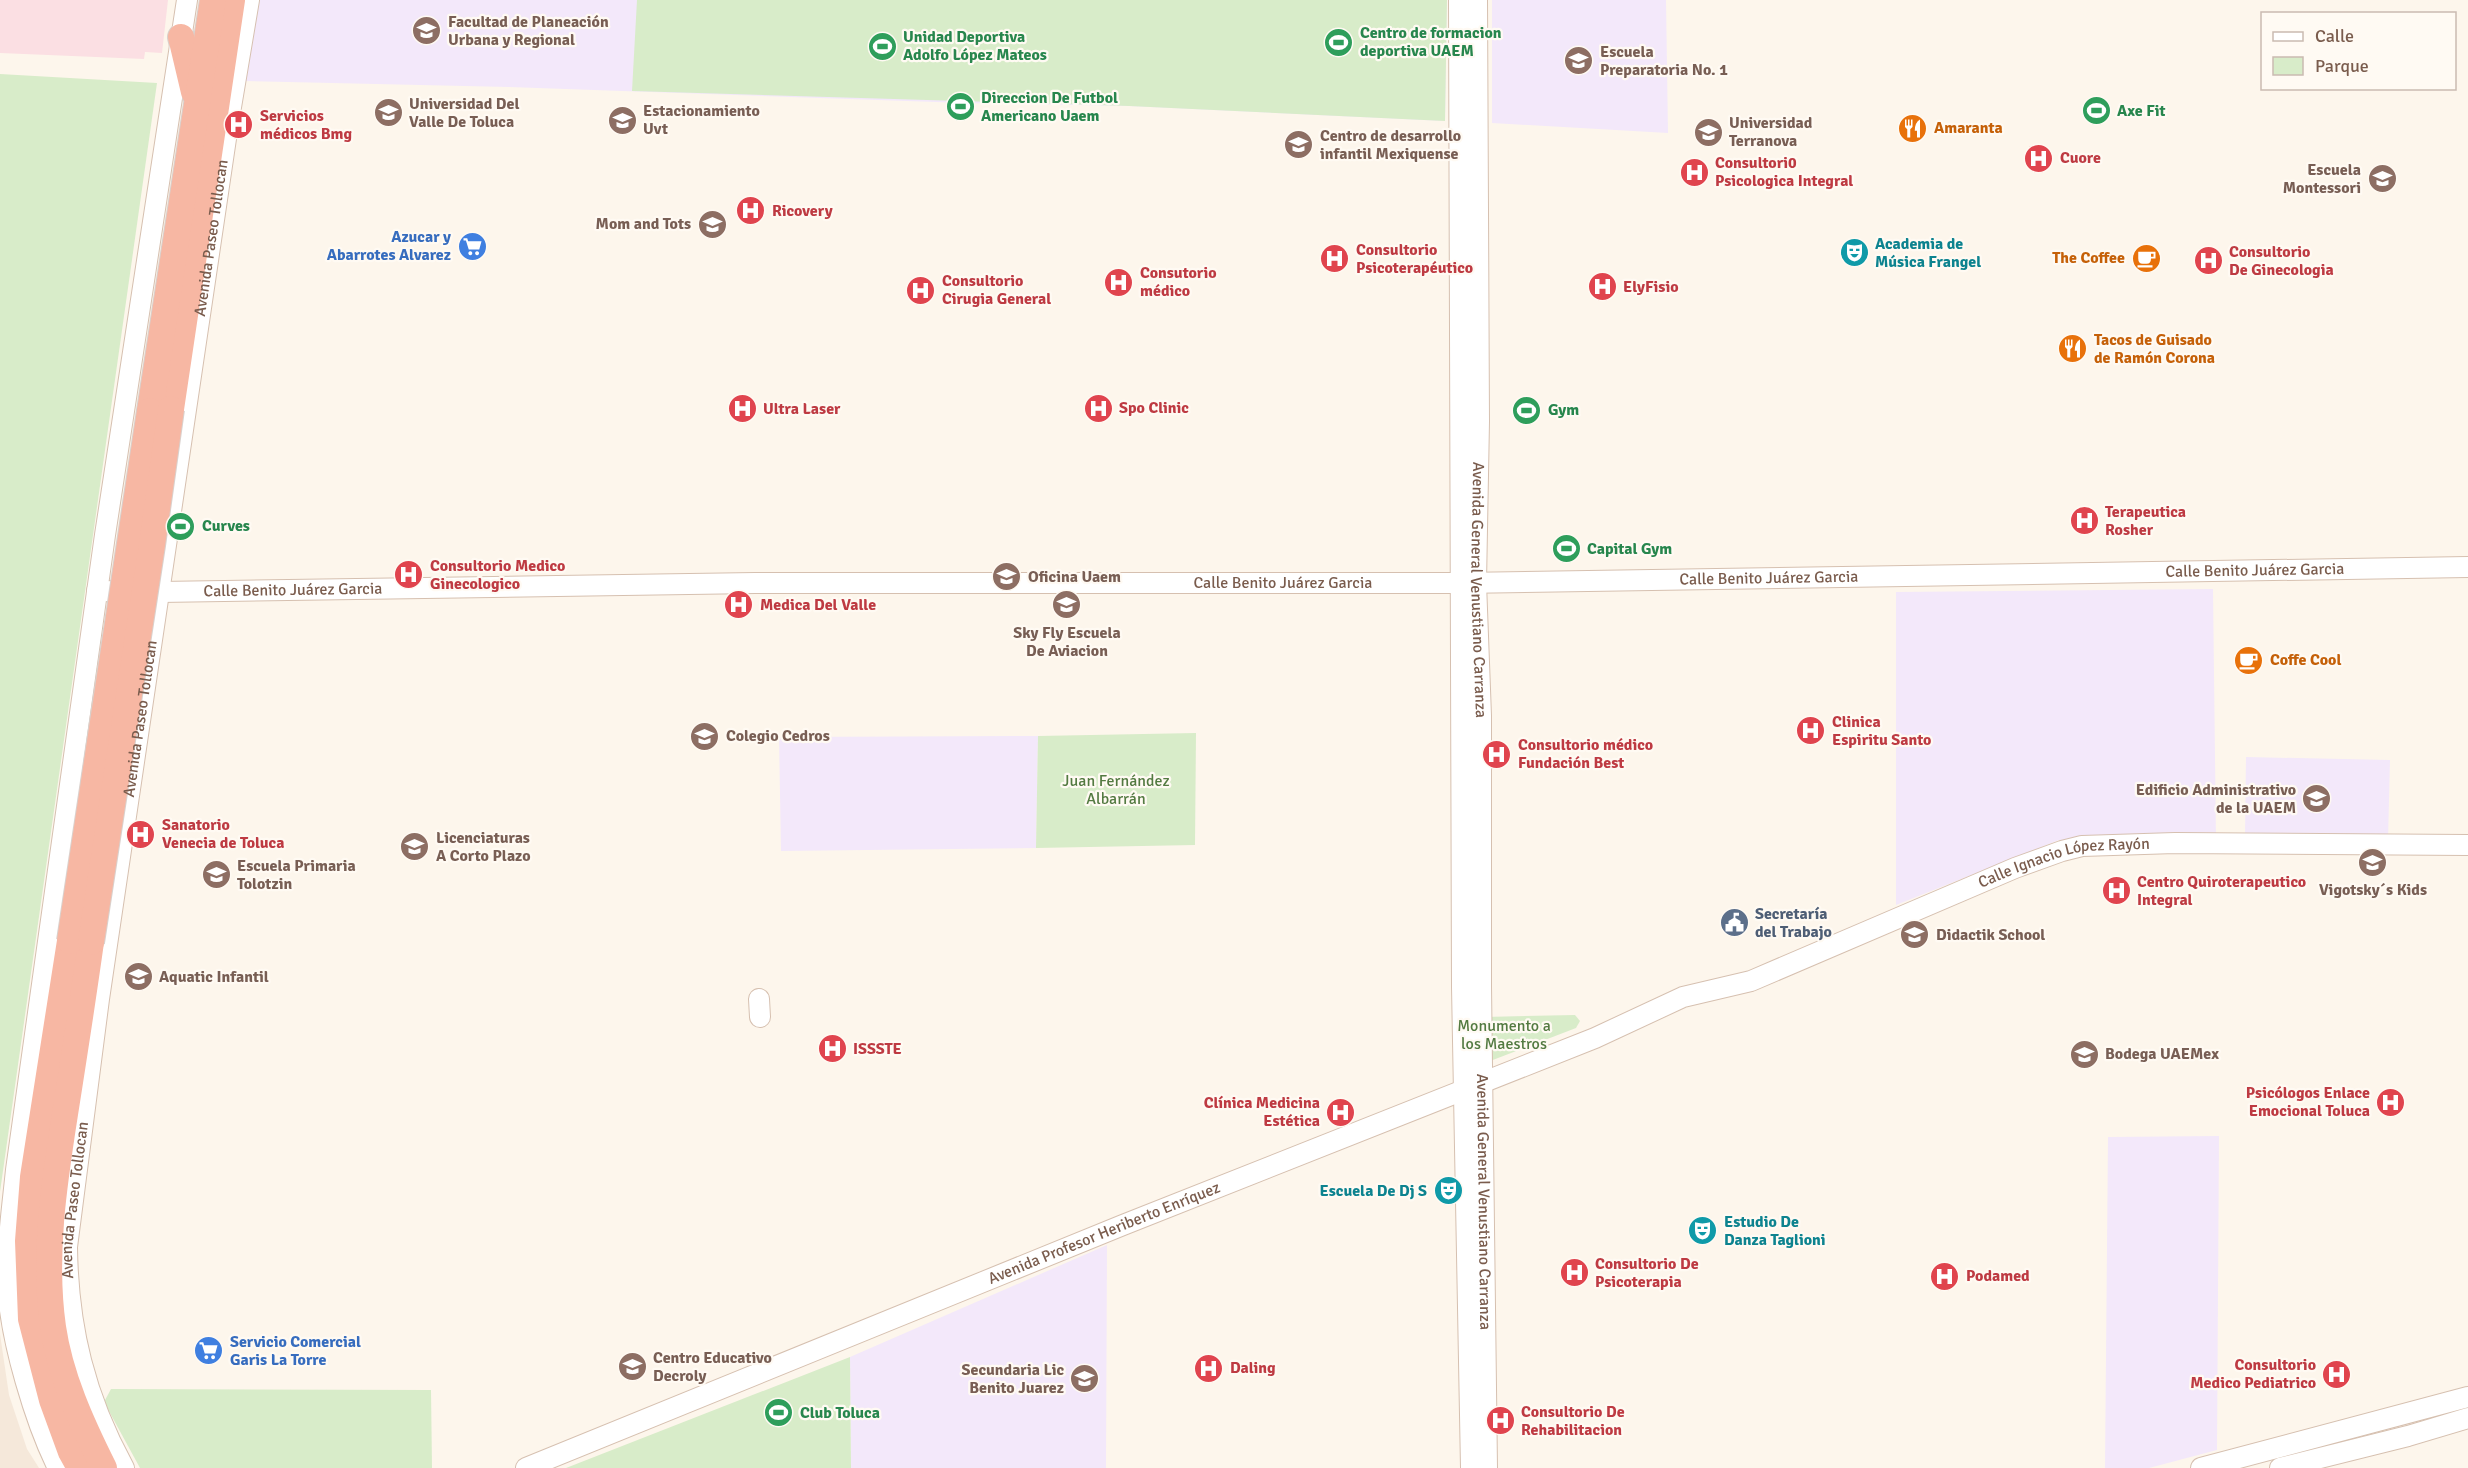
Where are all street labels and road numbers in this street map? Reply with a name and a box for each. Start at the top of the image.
street label: Avenida Paseo Tollocan [190,158,233,318]
street label: Avenida General Venustiano Carranza [1466,462,1491,718]
street label: Calle Benito Juárez Garcia [2165,559,2344,582]
street label: Calle Benito Juárez Garcia [1679,567,1858,590]
street label: Calle Benito Juárez Garcia [1193,573,1372,593]
street label: Calle Benito Juárez Garcia [203,579,383,601]
street label: Avenida Paseo Tollocan [119,639,162,799]
street label: Calle Ignacio López Rayón [1975,834,2150,893]
street label: Avenida General Venustiano Carranza [1472,1074,1495,1330]
street label: Avenida Paseo Tollocan [57,1120,93,1279]
street label: Avenida Profesor Heriberto Enríquez [985,1178,1223,1289]

